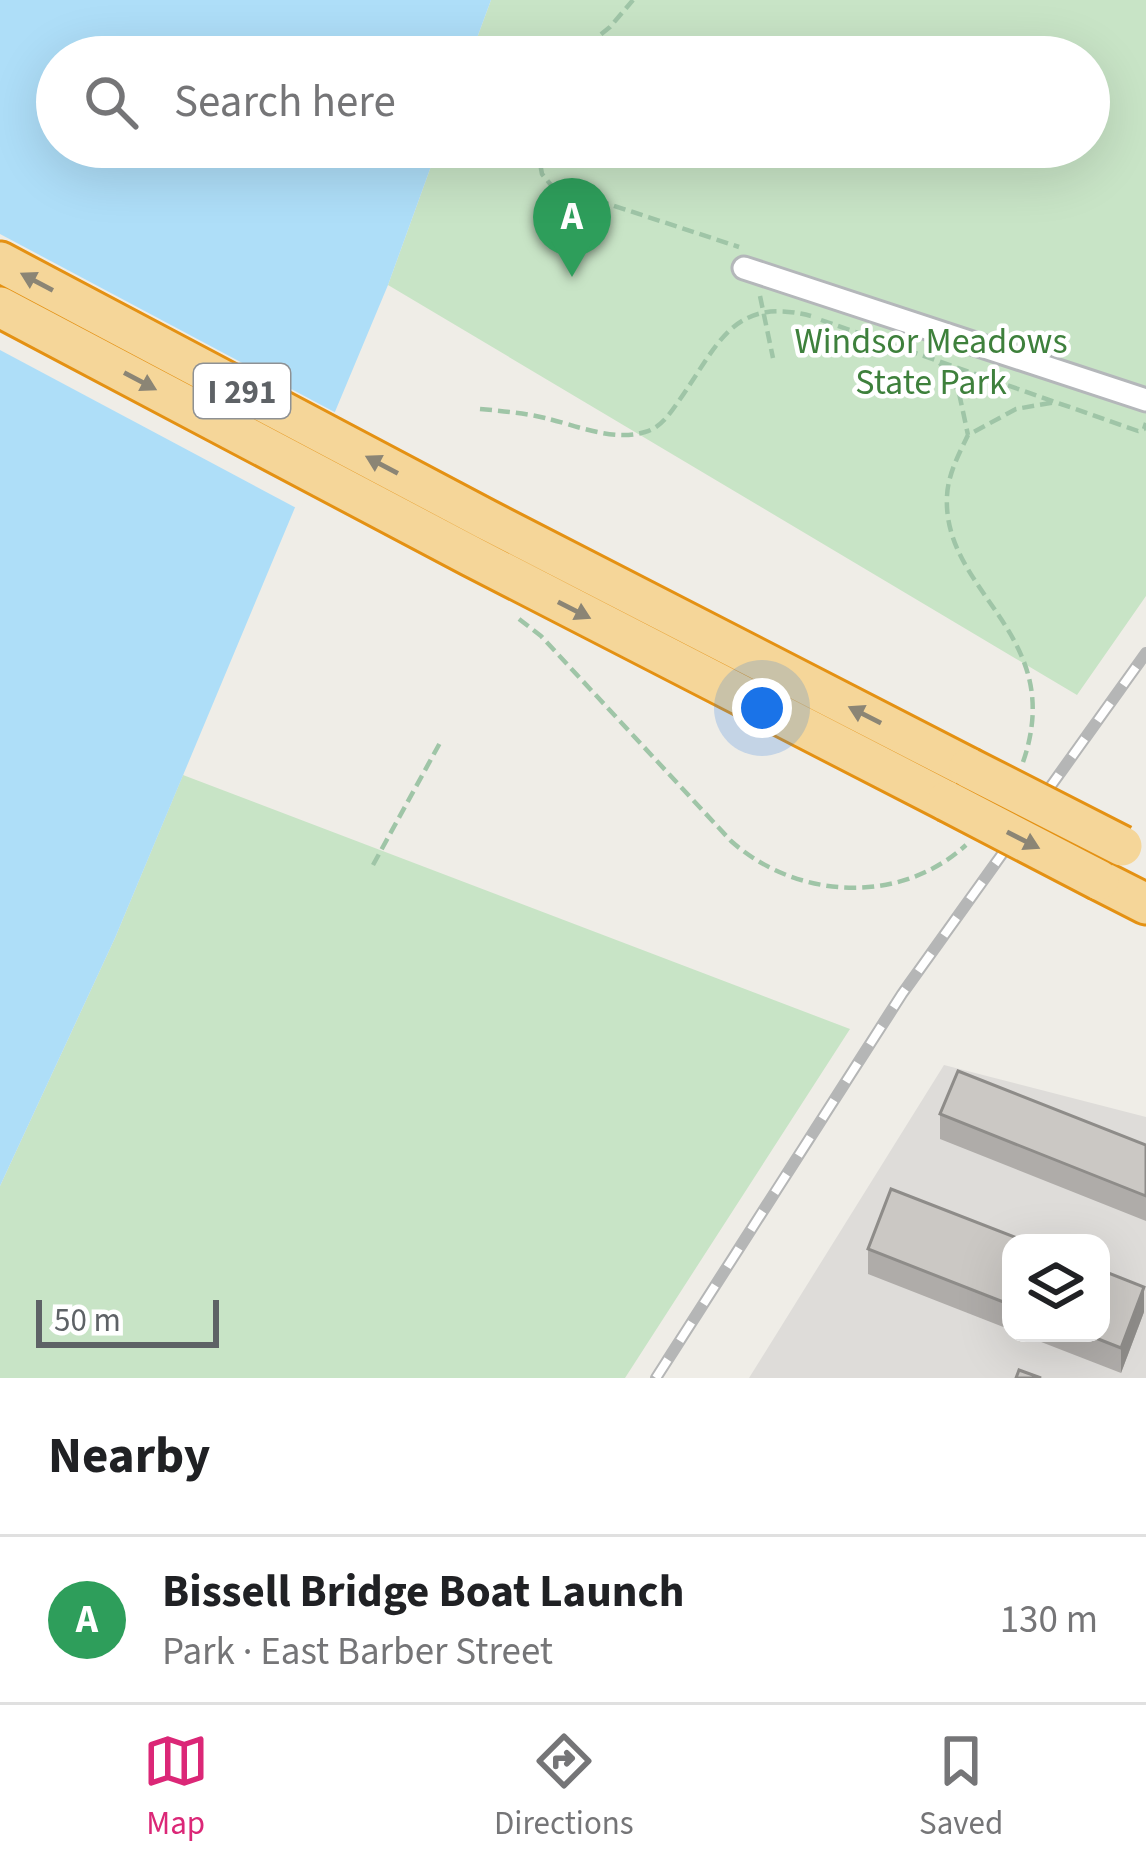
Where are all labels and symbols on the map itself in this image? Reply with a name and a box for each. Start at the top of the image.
pin: A [533,178,611,277]
one-way arrow [20,272,55,293]
park label: Windsor Meadows State Park [794,316,1068,408]
road number: I 291 [194,364,290,418]
one-way arrow [123,370,158,391]
one-way arrow [364,455,399,475]
one-way arrow [557,599,592,619]
your location [732,678,792,738]
one-way arrow [848,705,882,725]
one-way arrow [1006,830,1040,850]
scale bar [36,1294,219,1347]

